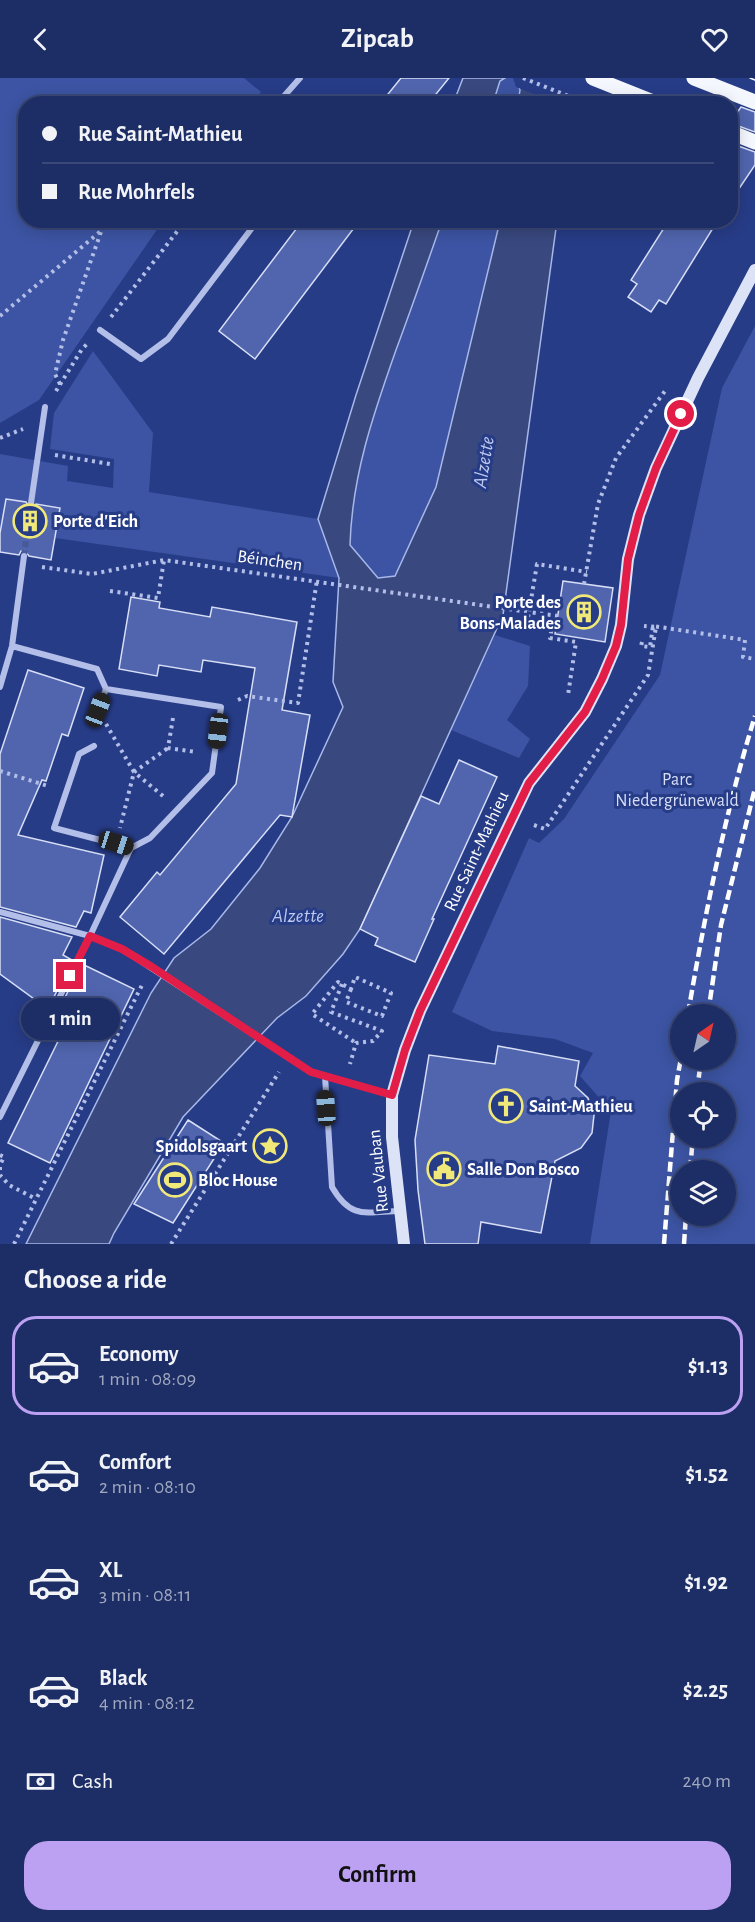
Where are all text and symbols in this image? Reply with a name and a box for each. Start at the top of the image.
icon: back [24,23,57,56]
icon: heart [698,23,731,56]
text: Zipcab [341,25,414,52]
text: Rue Saint-Mathieu [78,123,242,145]
text: Rue Mohrfels [78,181,195,203]
route start [667,400,694,427]
water label: Alzette [470,435,498,490]
building icon: Porte d'Eich [12,503,48,539]
place label: Porte d'Eich [53,513,138,531]
street label: Béinchen [236,548,303,574]
place label: Porte des Bons-Malades [459,594,561,633]
building icon: Porte des Bons-Malades [566,594,602,630]
car [83,690,113,730]
car [207,712,229,750]
park label: Parc Niedergrünewald [615,771,739,810]
street label: Rue Saint-Mathieu [441,789,513,914]
car [96,829,136,857]
water label: Alzette [271,906,324,926]
route end [56,962,83,989]
callout: 1 min [20,997,119,1039]
north arrow [670,1004,736,1070]
map controls [670,1004,736,1226]
text: 1 min [49,1009,92,1029]
button: locate [670,1082,736,1148]
church icon: Saint-Mathieu [488,1088,524,1124]
car [316,1089,336,1127]
place label: Saint-Mathieu [529,1098,633,1116]
place icon: Spidolsgaart [252,1128,288,1164]
street label: Rue Vauban [366,1128,392,1213]
place label: Spidolsgaart [156,1138,247,1156]
public building icon: Salle Don Bosco [426,1151,462,1187]
button: layers [670,1160,736,1226]
place label: Salle Don Bosco [467,1161,580,1179]
sports icon: Bloc House [157,1162,193,1198]
place label: Bloc House [198,1172,278,1190]
text: Choose a ride [24,1266,167,1293]
icon: car [27,1339,81,1393]
text: Economy [99,1343,179,1365]
text: $1.13 [688,1355,728,1377]
text: 1 min · 08:09 [99,1369,196,1389]
icon: car [27,1447,81,1501]
text: Comfort [99,1451,171,1473]
text: $1.52 [685,1463,728,1485]
text: 2 min · 08:10 [99,1477,196,1497]
icon: car [27,1555,81,1609]
text: XL [99,1559,122,1581]
text: $1.92 [684,1571,728,1593]
text: 3 min · 08:11 [99,1585,191,1605]
icon: car [27,1663,81,1717]
text: Black [99,1667,147,1689]
text: $2.25 [683,1679,728,1701]
text: 4 min · 08:12 [99,1693,195,1713]
icon: cash [24,1765,57,1798]
text: Cash [72,1770,113,1792]
text: 240 m [682,1771,731,1791]
button: Confirm [24,1841,731,1910]

